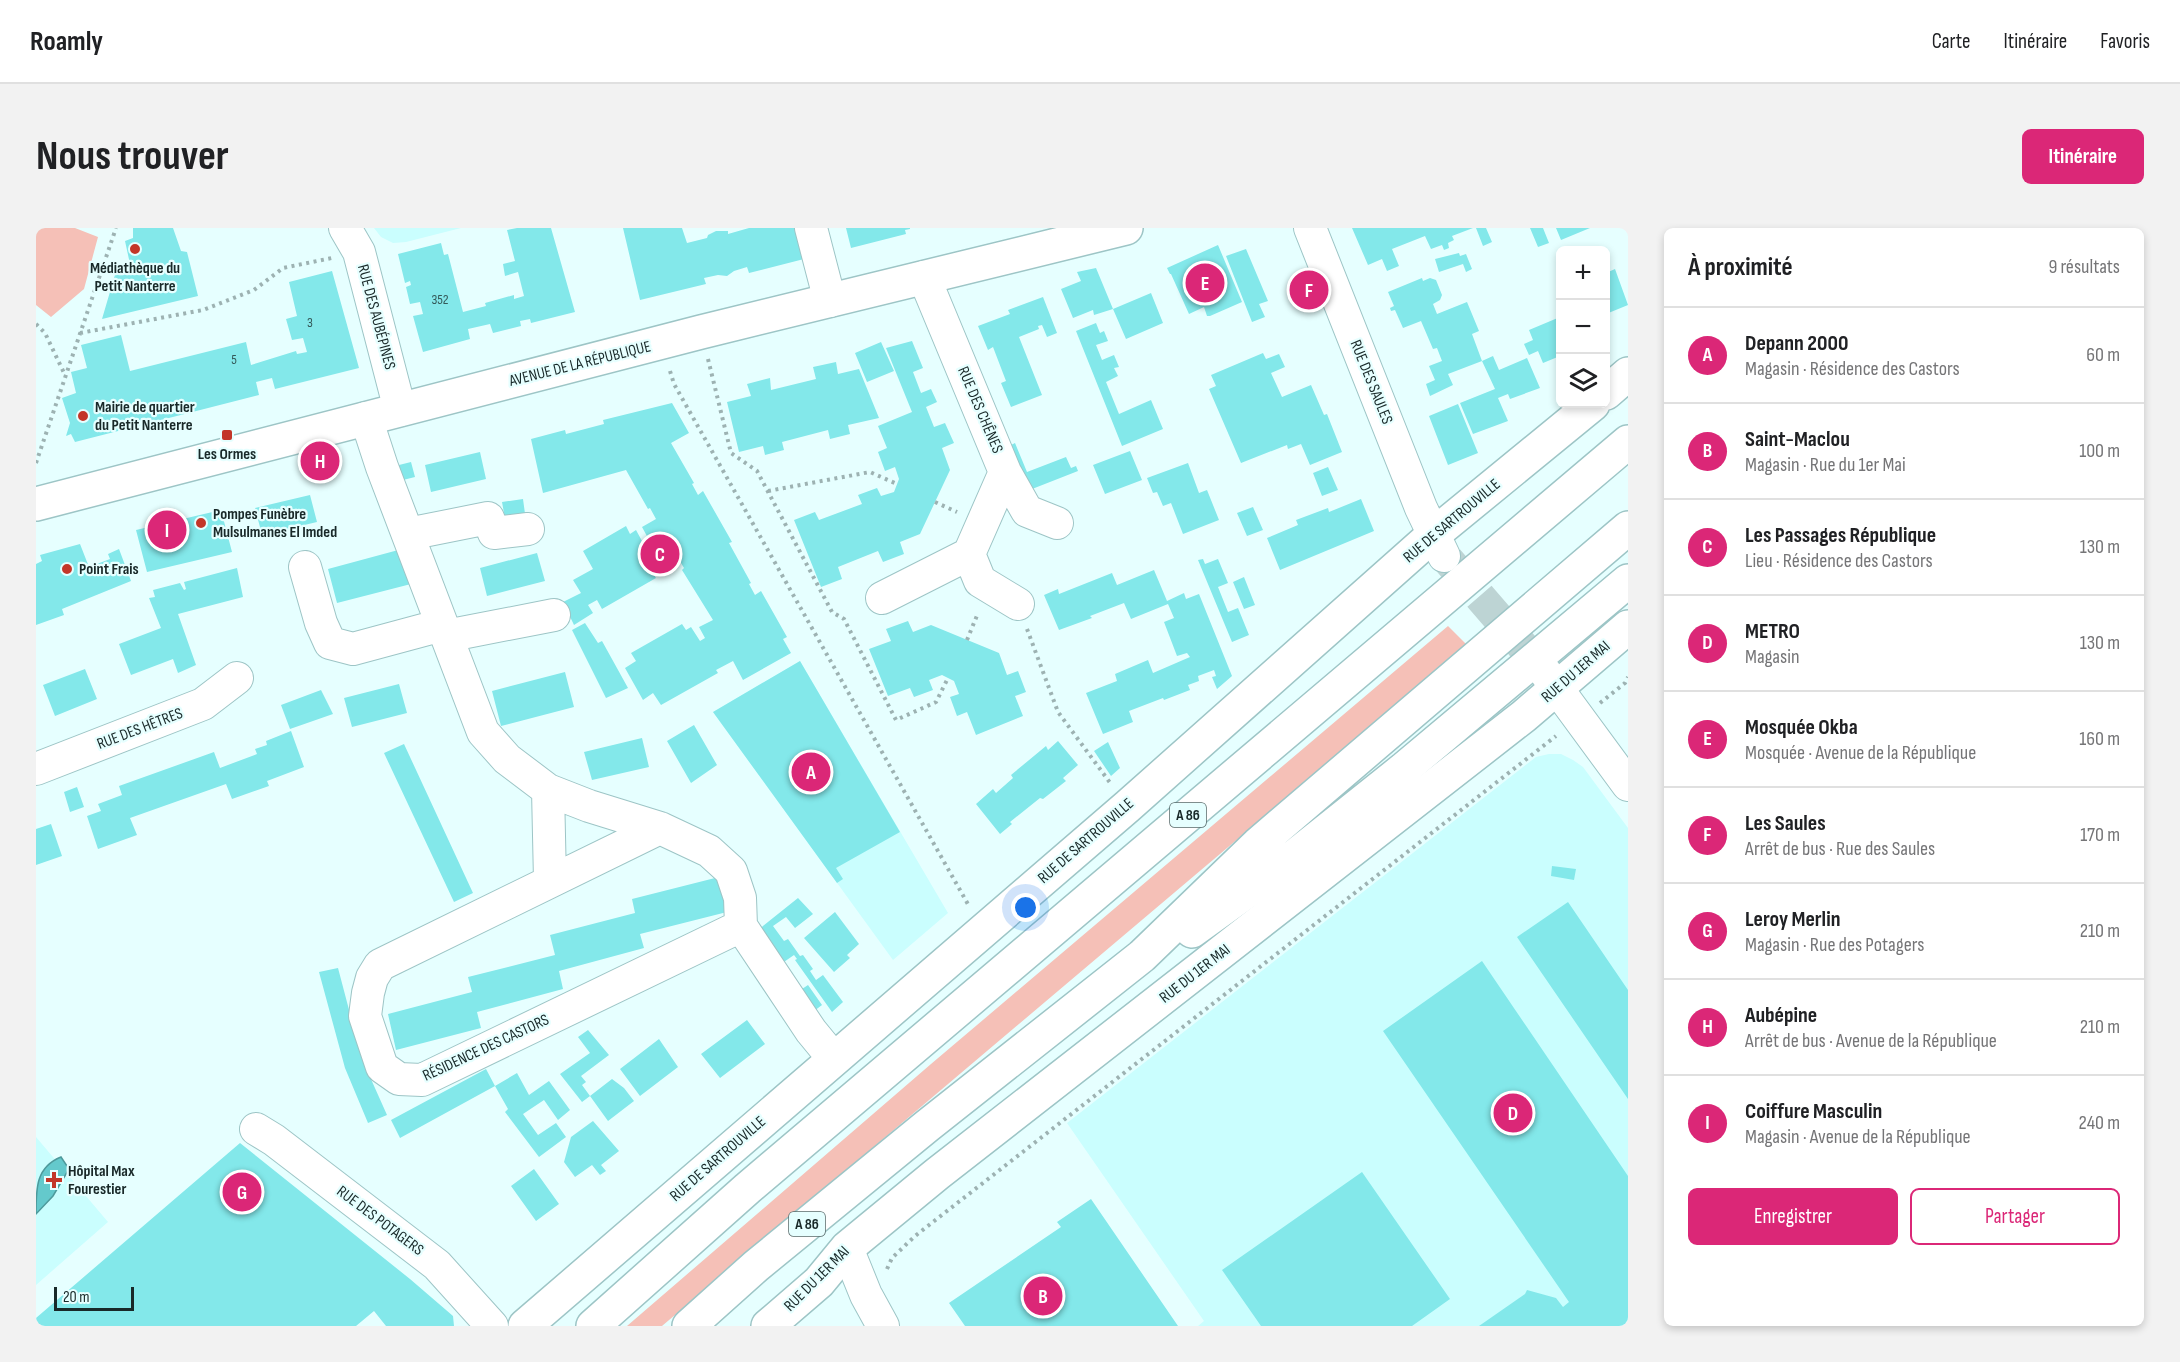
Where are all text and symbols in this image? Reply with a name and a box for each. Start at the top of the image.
text: Roamly [30,25,103,58]
text: Carte [1932,29,1971,54]
text: Itinéraire [2004,29,2067,54]
text: Favoris [2100,29,2150,54]
button: Itinéraire [2022,129,2144,184]
text: Nous trouver [36,131,229,182]
marker: Médiathèque du Petit Nanterre [128,242,142,256]
map controls [1556,246,1610,408]
button: + [1556,246,1610,300]
text: À proximité [1688,252,1793,283]
text: 9 résultats [2048,255,2120,279]
place label: Médiathèque du Petit Nanterre [90,259,180,296]
pin: E [1186,260,1224,306]
street label: RUE DES AUBÉPINES [353,262,399,372]
pin: F [1290,268,1328,312]
house number: 352 [431,291,449,308]
button: − [1556,300,1610,354]
house number: 3 [307,314,313,331]
text: Depann 2000 [1745,330,1848,357]
street label: AVENUE DE LA RÉPUBLIQUE [506,337,653,391]
street label: RUE DES SAULES [1346,337,1397,427]
text: A [1703,343,1712,367]
text: 60 m [2086,343,2120,367]
house number: 5 [231,351,237,368]
button: layers [1556,354,1610,408]
text: Magasin · Résidence des Castors [1745,357,1960,381]
street label: RUE DES CHÊNES [953,364,1007,456]
place label: Mairie de quartier du Petit Nanterre [95,398,195,435]
marker: Mairie de quartier du Petit Nanterre [76,409,90,423]
text: Saint-Maclou [1745,426,1850,453]
marker: Les Ormes [220,428,234,442]
pin: H [300,438,340,484]
text: B [1703,439,1712,463]
text: 100 m [2079,439,2120,463]
place label: Les Ormes [198,445,256,464]
text: Magasin · Rue du 1er Mai [1745,453,1906,477]
street label: RUE DE SARTROUVILLE [1400,475,1504,567]
place label: Pompes Funèbre Mulsulmanes El Imded [213,505,337,542]
pin: I [148,508,186,552]
marker: Pompes Funèbre Mulsulmanes El Imded [194,516,208,530]
text: Les Passages République [1745,522,1936,549]
pin: C [640,532,680,576]
text: C [1702,535,1713,559]
text: 130 m [2080,535,2120,559]
text: Lieu · Résidence des Castors [1745,549,1933,573]
place label: Point Frais [79,560,139,579]
marker: Point Frais [60,562,74,576]
text: METRO [1745,618,1800,645]
text: D [1702,631,1713,655]
text: 130 m [2080,631,2120,655]
street label: RUE DU 1ER MAI [1538,637,1614,707]
text: Magasin [1745,645,1799,669]
street label: RUE DES HÊTRES [94,704,186,754]
text: Mosquée Okba [1745,714,1858,741]
text: E [1703,727,1712,751]
text: 160 m [2079,727,2120,751]
text: Mosquée · Avenue de la République [1745,741,1976,765]
pin: A [792,750,830,794]
street label: RUE DE SARTROUVILLE [1034,794,1138,888]
road number: A 86 [1170,803,1206,827]
text: Les Saules [1745,810,1826,837]
text: F [1703,823,1712,847]
text: 170 m [2080,823,2120,847]
text: Arrêt de bus · Rue des Saules [1745,837,1935,861]
your location [1011,893,1040,922]
text: Leroy Merlin [1745,906,1841,933]
text: G [1702,919,1713,943]
text: 210 m [2080,919,2120,943]
text: Magasin · Rue des Potagers [1745,933,1924,957]
street label: RUE DU 1ER MAI [1156,940,1234,1008]
text: Aubépine [1745,1002,1817,1029]
street label: RÉSIDENCE DES CASTORS [420,1010,552,1086]
text: H [1702,1015,1713,1039]
text: 210 m [2080,1015,2120,1039]
text: Arrêt de bus · Avenue de la République [1745,1029,1997,1053]
pin: D [1494,1090,1532,1136]
text: Coiffure Masculin [1745,1098,1882,1125]
text: I [1705,1111,1710,1135]
text: 240 m [2079,1111,2120,1135]
street label: RUE DE SARTROUVILLE [666,1112,770,1206]
text: Magasin · Avenue de la République [1745,1125,1971,1149]
place label: Hôpital Max Fourestier [68,1162,135,1199]
pin: G [222,1170,262,1214]
marker: Hôpital Max Fourestier [45,1171,63,1189]
street label: RUE DES POTAGERS [333,1182,427,1260]
button: Enregistrer [1688,1188,1898,1245]
button: Partager [1910,1188,2120,1245]
road number: A 86 [789,1212,825,1236]
street label: RUE DU 1ER MAI [780,1242,854,1316]
pin: B [1024,1274,1062,1318]
scale bar [54,1284,134,1312]
text: 20 m [63,1288,90,1307]

